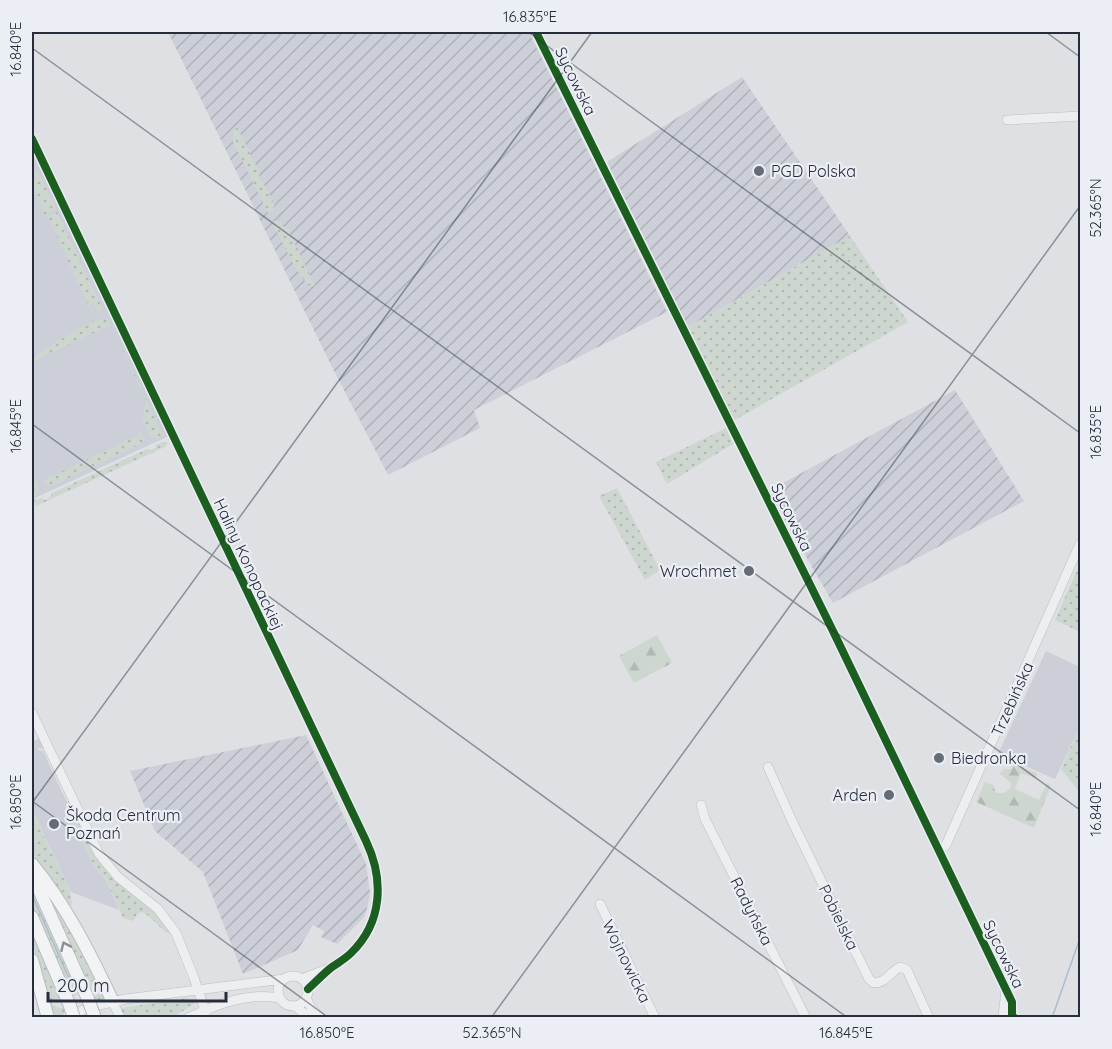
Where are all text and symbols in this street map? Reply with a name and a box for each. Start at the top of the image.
text: 16.835°E [503,7,557,26]
text: 16.840°E [6,22,25,76]
street label: Sycowska [551,44,601,118]
place label: PGD Polska [771,161,856,181]
marker: PGD Polska [752,164,766,178]
text: 52.365°N [1086,178,1105,238]
text: 16.845°E [6,399,25,453]
text: 16.835°E [1086,405,1105,459]
street label: Sycowska [767,480,817,554]
street label: Haliny Konopackiej [210,495,288,633]
place label: Wrochmet [660,561,737,581]
marker: Wrochmet [742,564,756,578]
street label: Trzebińska [987,659,1037,739]
place label: Biedronka [951,748,1027,768]
marker: Biedronka [932,751,946,765]
text: 16.850°E [6,774,25,830]
text: 16.840°E [1086,782,1105,836]
place label: Arden [833,785,877,805]
marker: Arden [882,788,896,802]
place label: Škoda Centrum Poznań [66,805,181,843]
marker: Škoda Centrum Poznań [47,817,61,831]
street label: Radyńska [726,873,778,949]
street label: Pobielska [815,881,863,953]
street label: Wojnowicka [598,916,656,1006]
street label: Sycowska [979,917,1029,991]
one-way arrow [61,941,73,952]
scale bar [48,965,226,1003]
text: 200 m [57,974,110,997]
text: 16.850°E [299,1023,355,1042]
text: 52.365°N [462,1023,522,1042]
text: 16.845°E [819,1023,873,1042]

